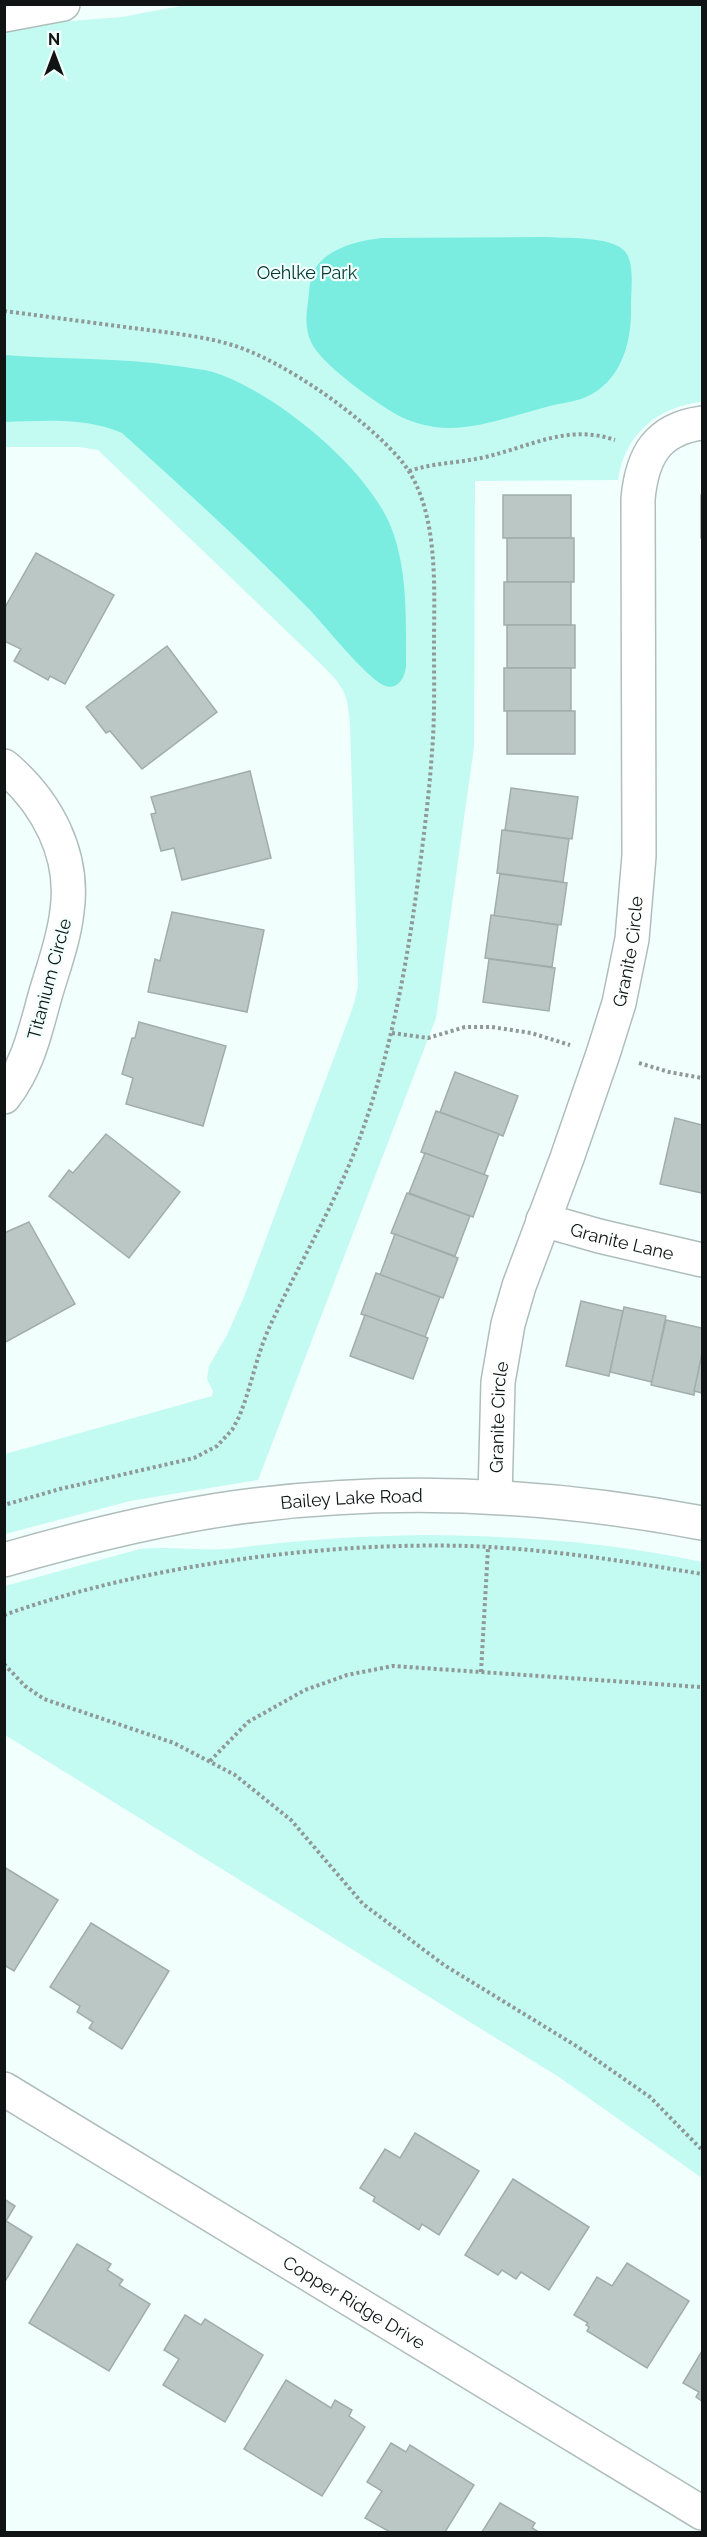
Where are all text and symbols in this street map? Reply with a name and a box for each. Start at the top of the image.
north arrow [24,24,84,84]
text: N [48,30,60,49]
park label: Oehlke Park [257,262,358,283]
street label: Granite Circle [608,895,646,1009]
street label: Titanium Circle [23,916,75,1042]
street label: Granite Lane [568,1218,676,1264]
street label: Granite Circle [485,1359,512,1473]
street label: Bailey Lake Road [279,1485,423,1513]
street label: Copper Ridge Drive [280,2251,430,2353]

